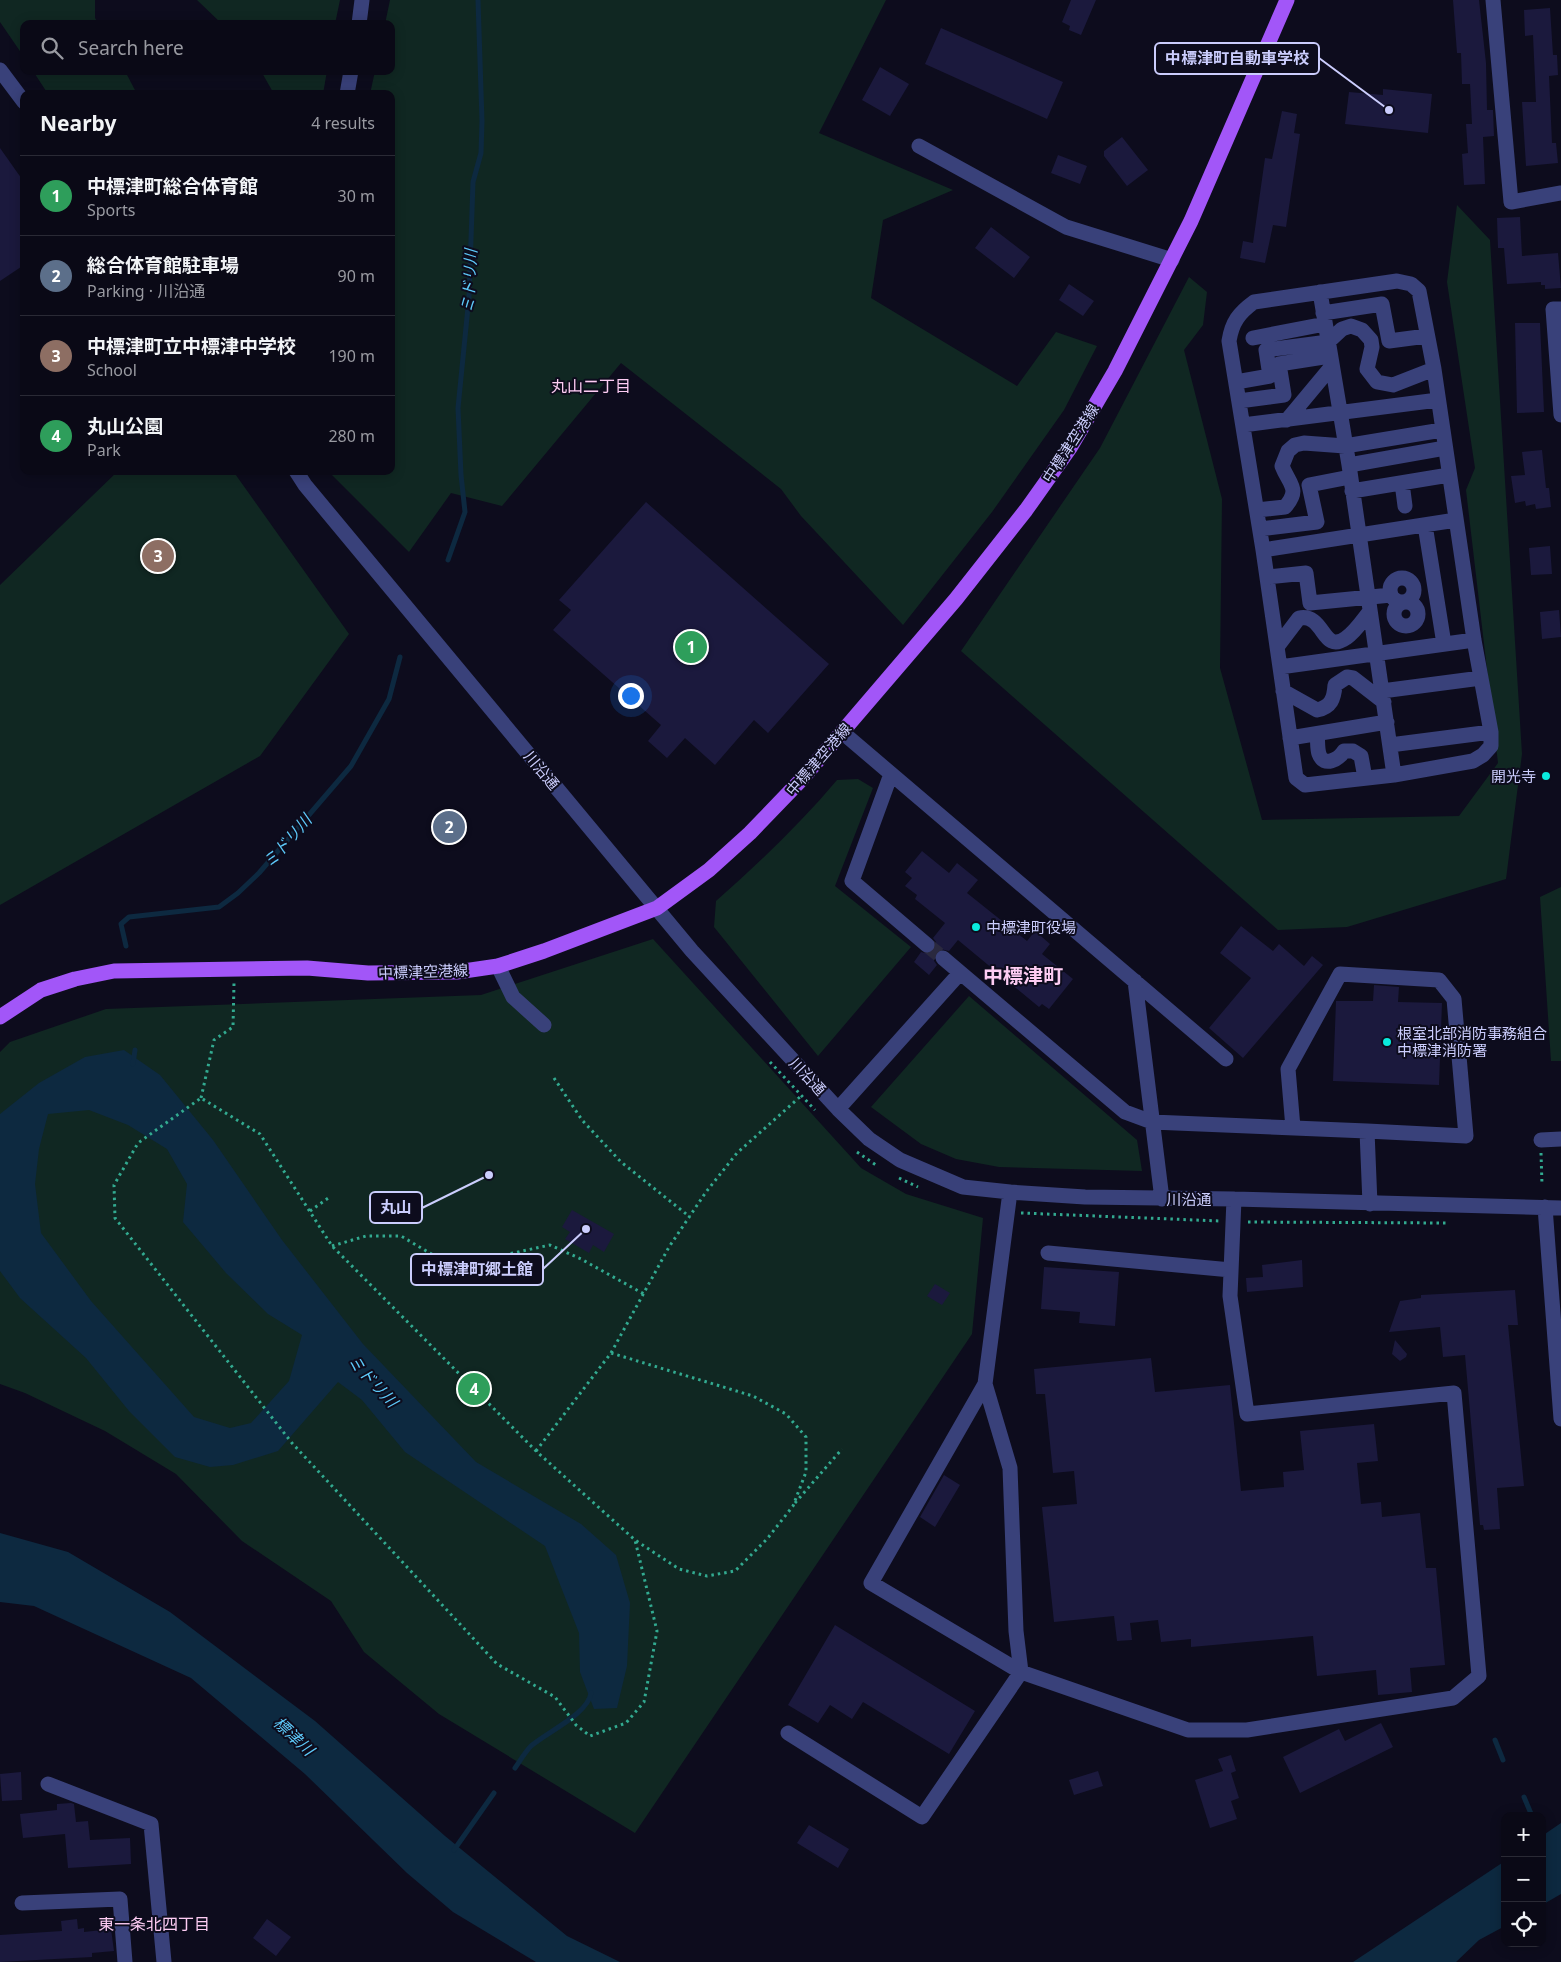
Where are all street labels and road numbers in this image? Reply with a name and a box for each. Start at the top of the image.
street label: 中標津空港線 [1037,400,1103,486]
street label: 中標津空港線 [781,718,855,800]
street label: 川沿通 [520,746,564,794]
street label: 中標津空港線 [378,959,468,983]
street label: 川沿通 [785,1053,831,1099]
street label: 川沿通 [1166,1189,1212,1209]

